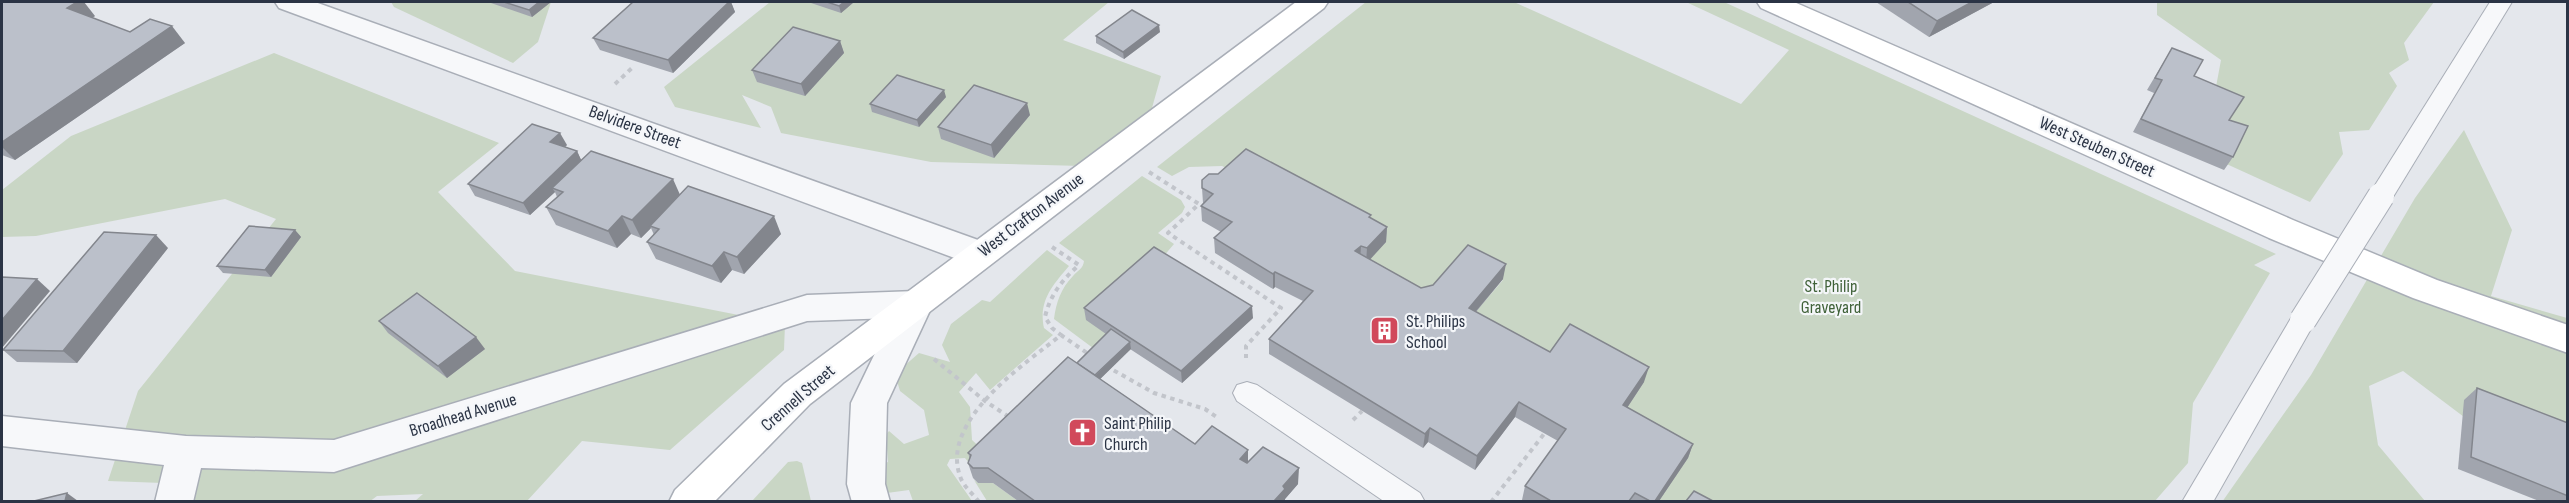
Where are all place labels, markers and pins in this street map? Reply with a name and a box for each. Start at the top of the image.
place label: St. Philips School [1406,311,1465,353]
building icon: St. Philips School [1369,315,1401,347]
place label: Saint Philip Church [1104,413,1171,455]
church icon: Saint Philip Church [1067,417,1099,449]

